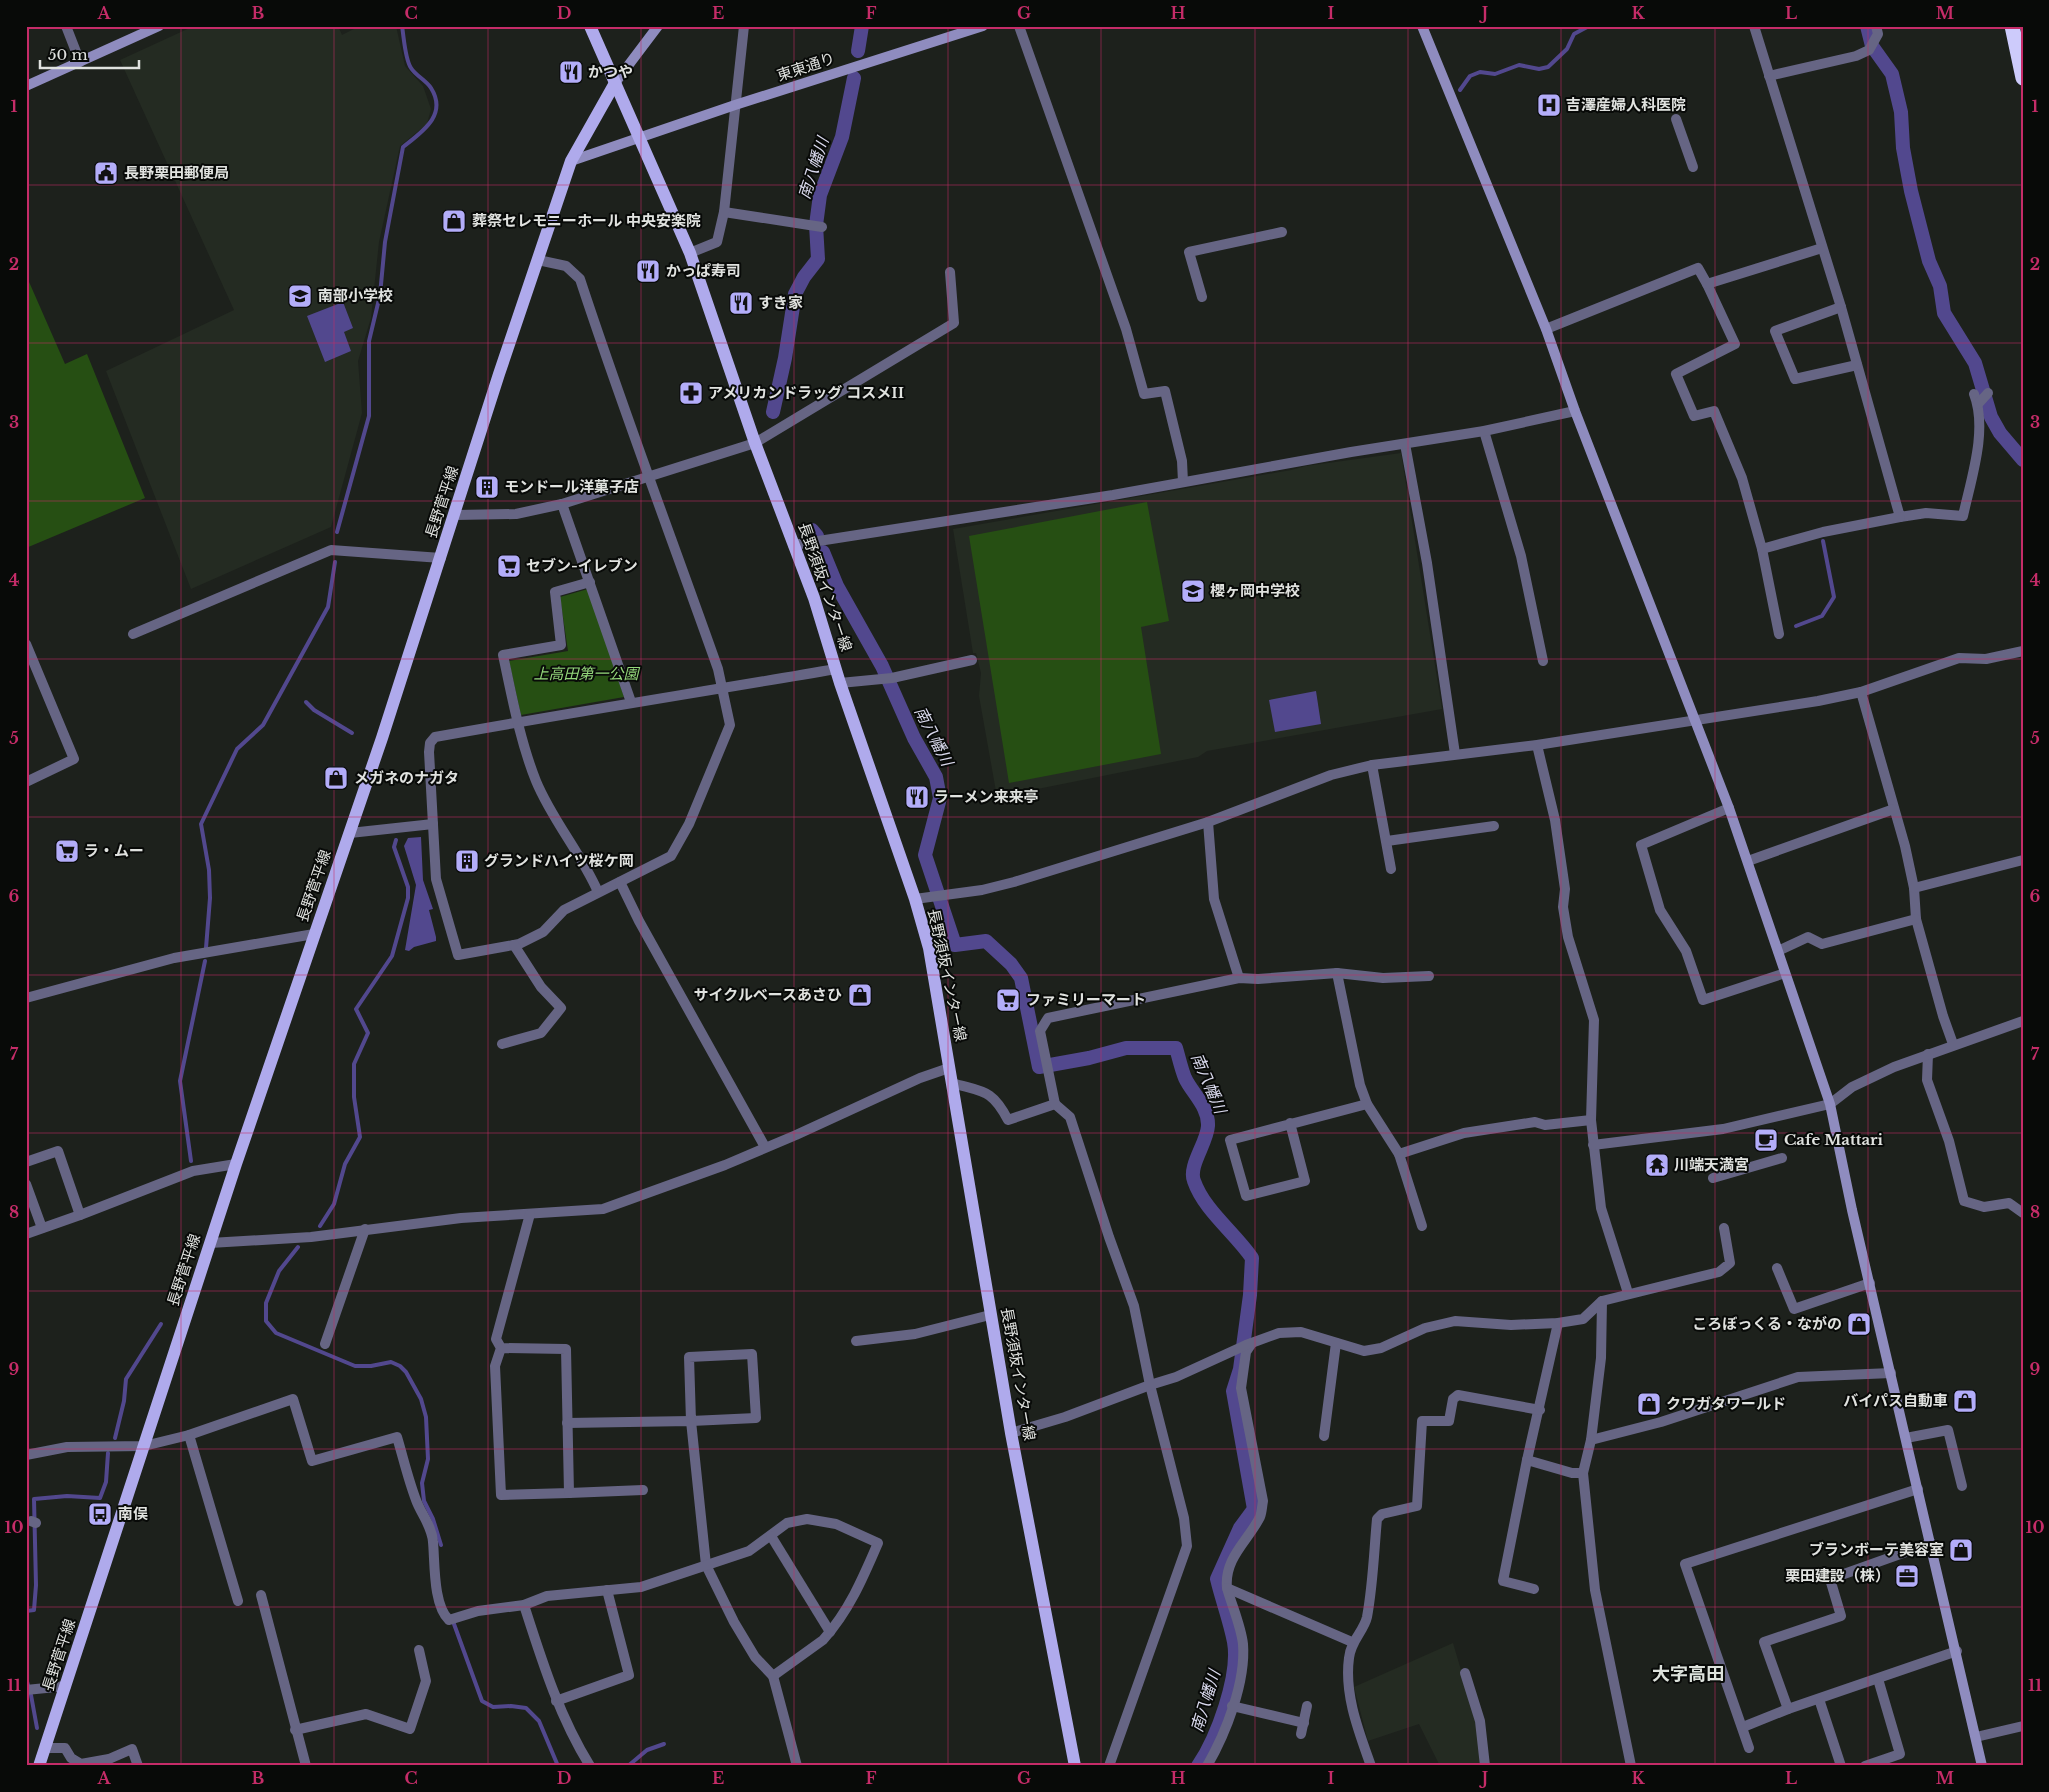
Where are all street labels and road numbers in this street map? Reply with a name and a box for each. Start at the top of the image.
street label: 東東通り [774,48,837,85]
street label: 長野菅平線 [421,463,462,540]
street label: 長野須坂インター線 [795,520,856,654]
street label: 長野菅平線 [292,847,335,924]
street label: 長野須坂インター線 [924,907,971,1043]
street label: 長野菅平線 [163,1231,204,1308]
street label: 長野須坂インター線 [997,1306,1040,1442]
street label: 長野菅平線 [38,1616,79,1693]

